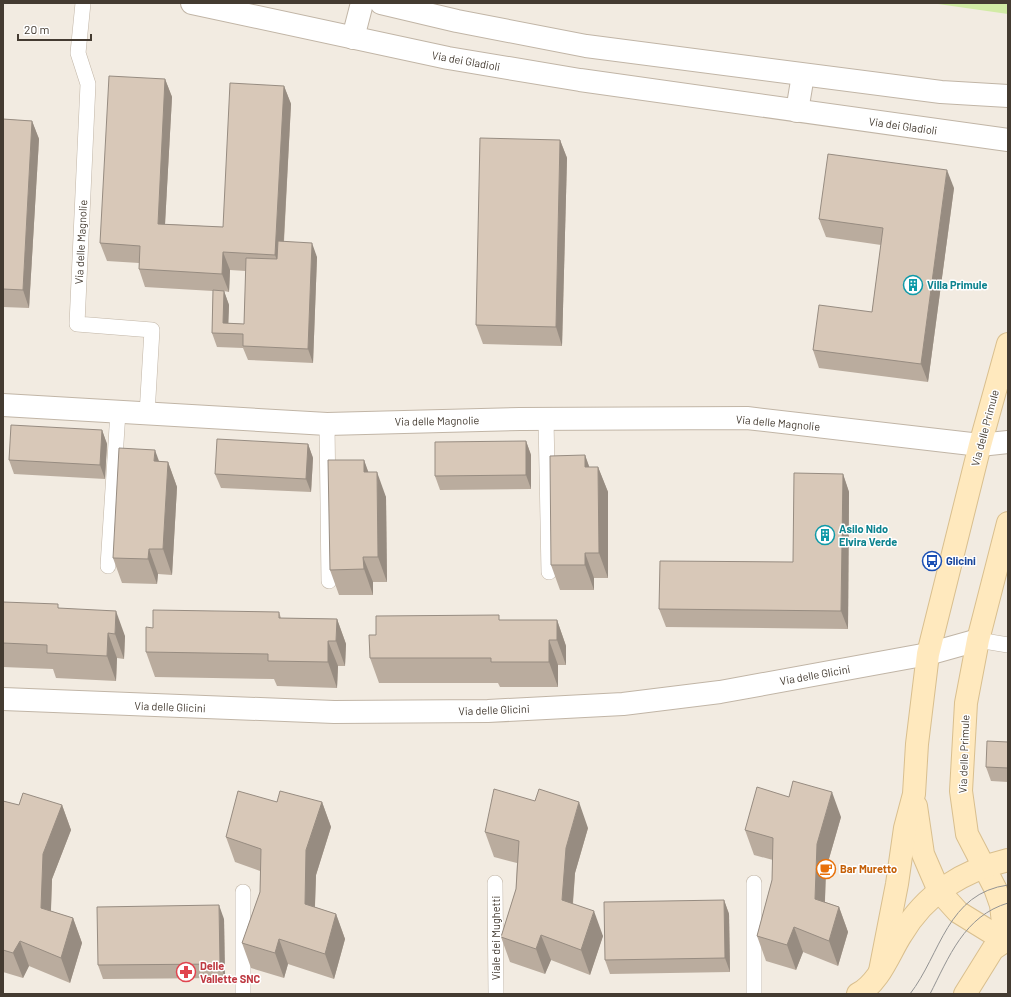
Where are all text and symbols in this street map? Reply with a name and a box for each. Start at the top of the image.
scale bar [18,16,91,42]
text: 20 m [24,22,50,36]
street label: Via dei Gladioli [431,48,501,73]
street label: Via dei Gladioli [868,114,938,137]
street label: Via delle Magnolie [72,199,89,285]
building icon: Villa Primule [902,274,924,296]
place label: Villa Primule [927,278,987,291]
street label: Via delle Primule [968,388,1001,468]
street label: Via delle Magnolie [735,412,821,433]
street label: Via delle Magnolie [395,413,479,428]
place label: Asilo Nido Elvira Verde [839,522,897,548]
building icon: Asilo Nido Elvira Verde [814,524,836,546]
bus stop icon: Glicini [921,550,943,572]
place label: Glicini [946,554,976,567]
street label: Via delle Glicini [779,662,851,687]
street label: Via delle Glicini [134,699,206,714]
street label: Via delle Glicini [458,702,530,717]
street label: Via delle Primule [956,714,971,794]
cafe icon: Bar Muretto [815,858,837,880]
place label: Bar Muretto [840,862,897,875]
street label: Viale dei Mughetti [489,896,502,980]
place label: Delle Vallette SNC [200,959,261,985]
pharmacy icon: Delle Vallette SNC [175,961,197,983]

